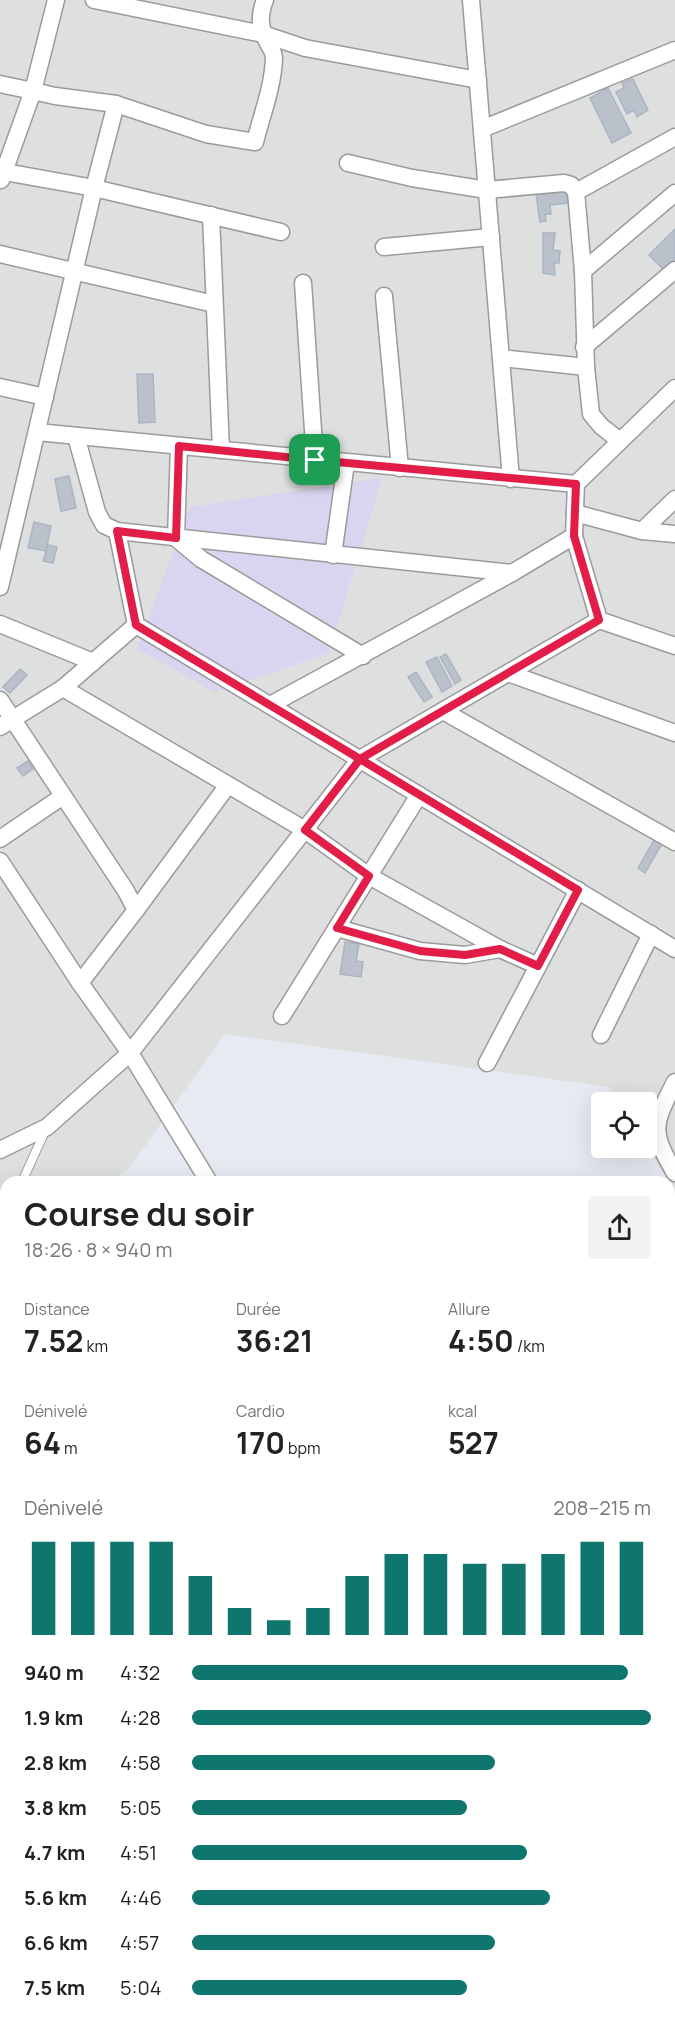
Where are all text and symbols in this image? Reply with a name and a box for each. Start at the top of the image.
pin [289,434,340,485]
icon: arrive [298,443,331,476]
map controls [591,1092,657,1158]
button: locate [591,1092,657,1158]
text: Course du soir [24,1191,255,1236]
button: share [588,1196,651,1259]
text: 18:26 · 8 × 940 m [24,1236,172,1263]
text: Distance [24,1298,90,1320]
text: Durée [236,1298,281,1320]
text: Allure [448,1298,490,1320]
text: 7.52 [24,1320,83,1361]
text: 36:21 [236,1320,313,1361]
text: 4:50 [448,1320,514,1361]
text: km [83,1335,108,1357]
text: /km [514,1335,545,1357]
text: Dénivelé [24,1400,87,1422]
text: Cardio [236,1400,285,1422]
text: kcal [448,1400,477,1422]
text: 64 [24,1422,61,1463]
text: 170 [236,1422,285,1463]
text: 527 [448,1422,499,1463]
text: m [61,1437,78,1459]
text: bpm [285,1437,321,1459]
text: Dénivelé [24,1494,103,1521]
text: 208–215 m [553,1494,651,1521]
text: 940 m [24,1659,84,1686]
text: 4:32 [120,1659,160,1686]
text: 1.9 km [24,1704,83,1731]
text: 4:28 [120,1704,161,1731]
text: 2.8 km [24,1749,87,1776]
text: 4:58 [120,1749,161,1776]
text: 3.8 km [24,1794,87,1821]
text: 5:05 [120,1794,161,1821]
text: 4.7 km [24,1839,85,1866]
text: 4:51 [120,1839,157,1866]
text: 5.6 km [24,1884,87,1911]
text: 4:46 [120,1884,162,1911]
text: 6.6 km [24,1929,88,1956]
text: 4:57 [120,1929,159,1956]
text: 7.5 km [24,1974,85,2001]
text: 5:04 [120,1974,162,2001]

